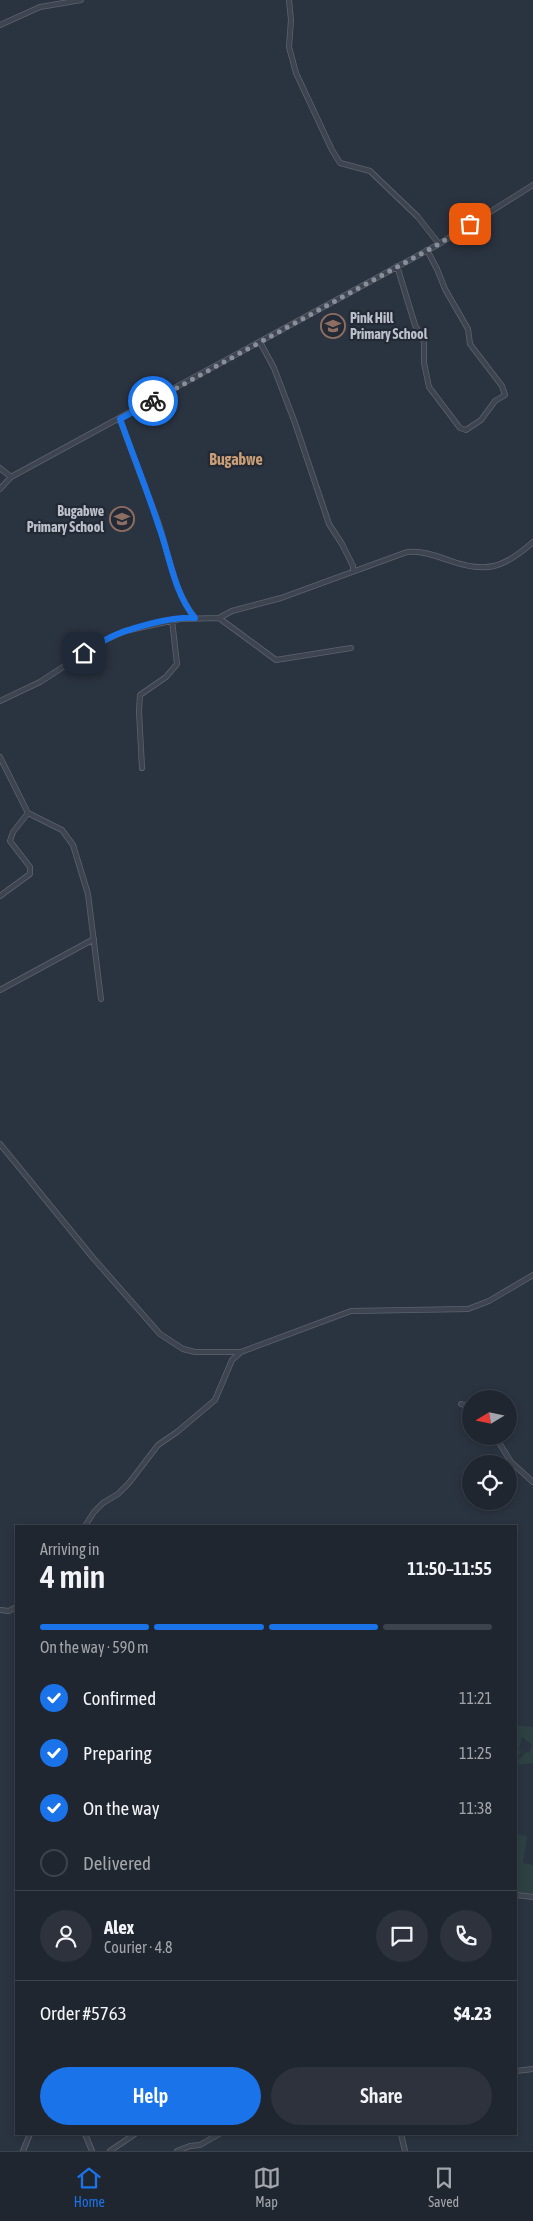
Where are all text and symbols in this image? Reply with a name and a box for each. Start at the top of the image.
pin [449,203,491,245]
icon: bag [456,210,484,238]
place label: Pink Hill Primary School [350,310,428,342]
school or university icon: Pink Hill Primary School [320,313,346,339]
courier [128,376,178,426]
icon: bike [139,387,167,415]
district label: Bugabwe [209,450,263,468]
place label: Bugabwe Primary School [27,503,104,535]
school or university icon: Bugabwe Primary School [109,506,135,532]
pin [63,632,105,674]
icon: home [70,639,98,667]
north arrow [462,1390,518,1445]
map controls [462,1390,517,1510]
button: locate [462,1455,517,1510]
text: Arriving in [40,1540,100,1558]
text: 11:50–11:55 [407,1557,492,1579]
text: 4 min [40,1558,105,1595]
text: On the way · 590 m [40,1638,149,1656]
icon: check [40,1684,68,1712]
text: Confirmed [83,1687,156,1709]
text: 11:21 [459,1689,492,1707]
icon: check [40,1739,68,1767]
text: Preparing [83,1742,152,1764]
text: 11:25 [459,1744,492,1762]
icon: check [40,1794,68,1822]
text: On the way [83,1797,160,1819]
text: 11:38 [459,1799,492,1817]
text: Delivered [83,1852,151,1874]
button: person [40,1910,92,1962]
button: chat [376,1910,428,1962]
button: phone [440,1910,492,1962]
text: Alex [104,1916,134,1938]
text: Courier · 4.8 [104,1938,173,1956]
text: Order #5763 [40,2002,127,2024]
text: $4.23 [454,2002,492,2024]
button: Help [40,2067,261,2125]
button: Share [271,2067,492,2125]
tab: Home [74,2164,105,2210]
tab: Map [253,2164,281,2210]
tab: Saved [428,2164,459,2210]

